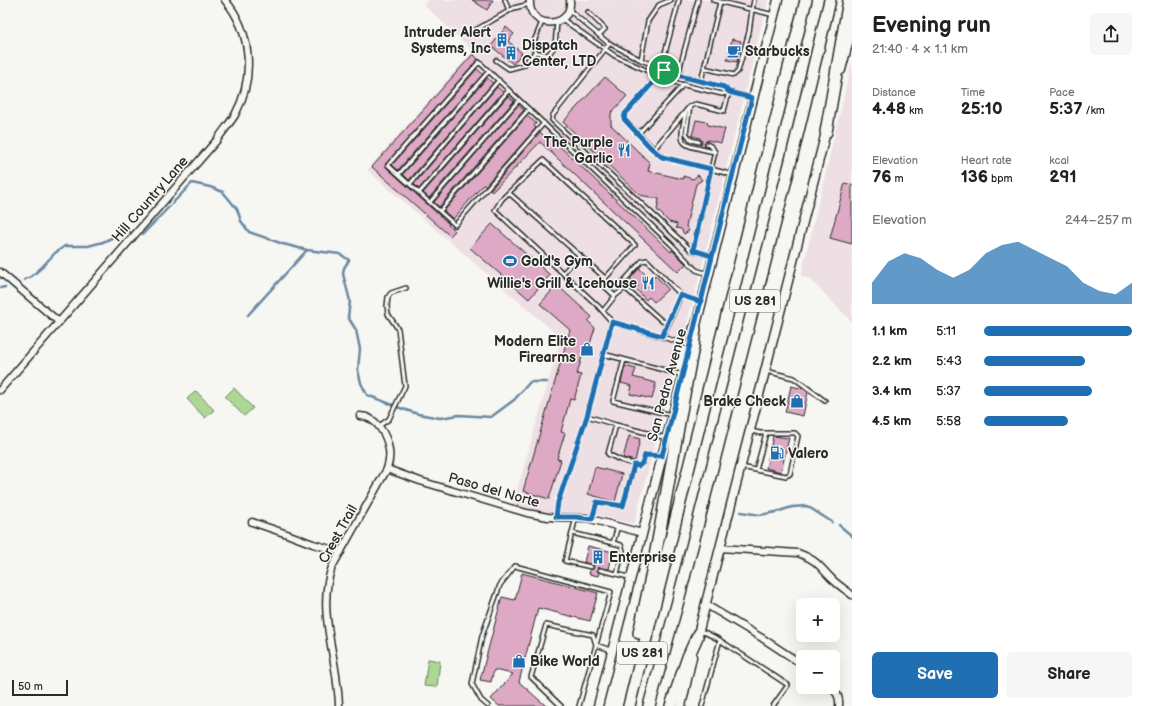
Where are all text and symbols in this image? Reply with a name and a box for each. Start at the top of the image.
text: Evening run [872,12,991,39]
button: share [1090,13,1132,55]
place label: Intruder Alert Systems, Inc [404,24,491,57]
building icon: Intruder Alert Systems, Inc [494,32,510,48]
place label: Dispatch Center, LTD [522,37,597,70]
text: 21:40 · 4 × 1.1 km [872,41,968,57]
cafe icon: Starbucks [726,43,742,59]
place label: Starbucks [745,43,810,60]
building icon: Dispatch Center, LTD [503,45,519,61]
pin [647,53,681,87]
icon: arrive [653,59,675,81]
text: Distance [872,86,916,99]
text: Time [961,86,985,99]
text: Pace [1049,86,1074,99]
text: 4.48 [872,99,906,119]
text: 25:10 [961,99,1002,119]
text: 5:37 [1049,99,1083,119]
text: km [906,104,923,117]
text: /km [1083,104,1105,117]
place label: The Purple Garlic [544,134,613,167]
restaurant icon: The Purple Garlic [616,142,632,158]
street label: Hill Country Lane [108,153,192,245]
text: Elevation [872,154,918,167]
text: Heart rate [961,154,1011,167]
text: kcal [1049,154,1069,167]
text: 76 [872,167,892,187]
text: 136 [961,167,988,187]
text: 291 [1049,167,1077,187]
text: m [892,172,904,185]
text: bpm [988,172,1013,185]
text: Elevation [872,212,926,228]
text: 244–257 m [1065,212,1132,228]
sports icon: Gold's Gym [502,253,518,269]
place label: Gold's Gym [521,253,593,270]
place label: Willie's Grill & Icehouse [487,275,637,292]
restaurant icon: Willie's Grill & Icehouse [640,275,656,291]
road number: US 281 [730,290,780,312]
text: 1.1 km [872,323,907,339]
text: 5:11 [936,323,956,339]
street label: San Pedro Avenue [644,327,690,443]
place label: Modern Elite Firearms [494,333,576,366]
shop icon: Modern Elite Firearms [579,341,595,357]
text: 2.2 km [872,353,912,369]
text: 5:43 [936,353,962,369]
text: 3.4 km [872,383,912,399]
text: 5:37 [936,383,960,399]
place label: Brake Check [703,393,787,410]
shop icon: Brake Check [789,393,805,409]
text: 4.5 km [872,413,911,429]
text: 5:58 [936,413,961,429]
fuel station icon: Valero [769,445,785,461]
place label: Valero [788,445,828,462]
street label: Paso del Norte [447,469,541,511]
street label: Crest Trail [315,502,361,566]
building icon: Enterprise [590,549,606,565]
place label: Enterprise [609,549,676,566]
map controls [796,598,840,694]
button: + [796,598,840,642]
road number: US 281 [617,642,667,664]
button: − [796,650,840,694]
button: Save [872,652,998,698]
button: Share [1006,652,1132,698]
shop icon: Bike World [511,653,527,669]
place label: Bike World [530,653,600,670]
scale bar [12,678,68,697]
text: 50 m [18,680,43,693]

